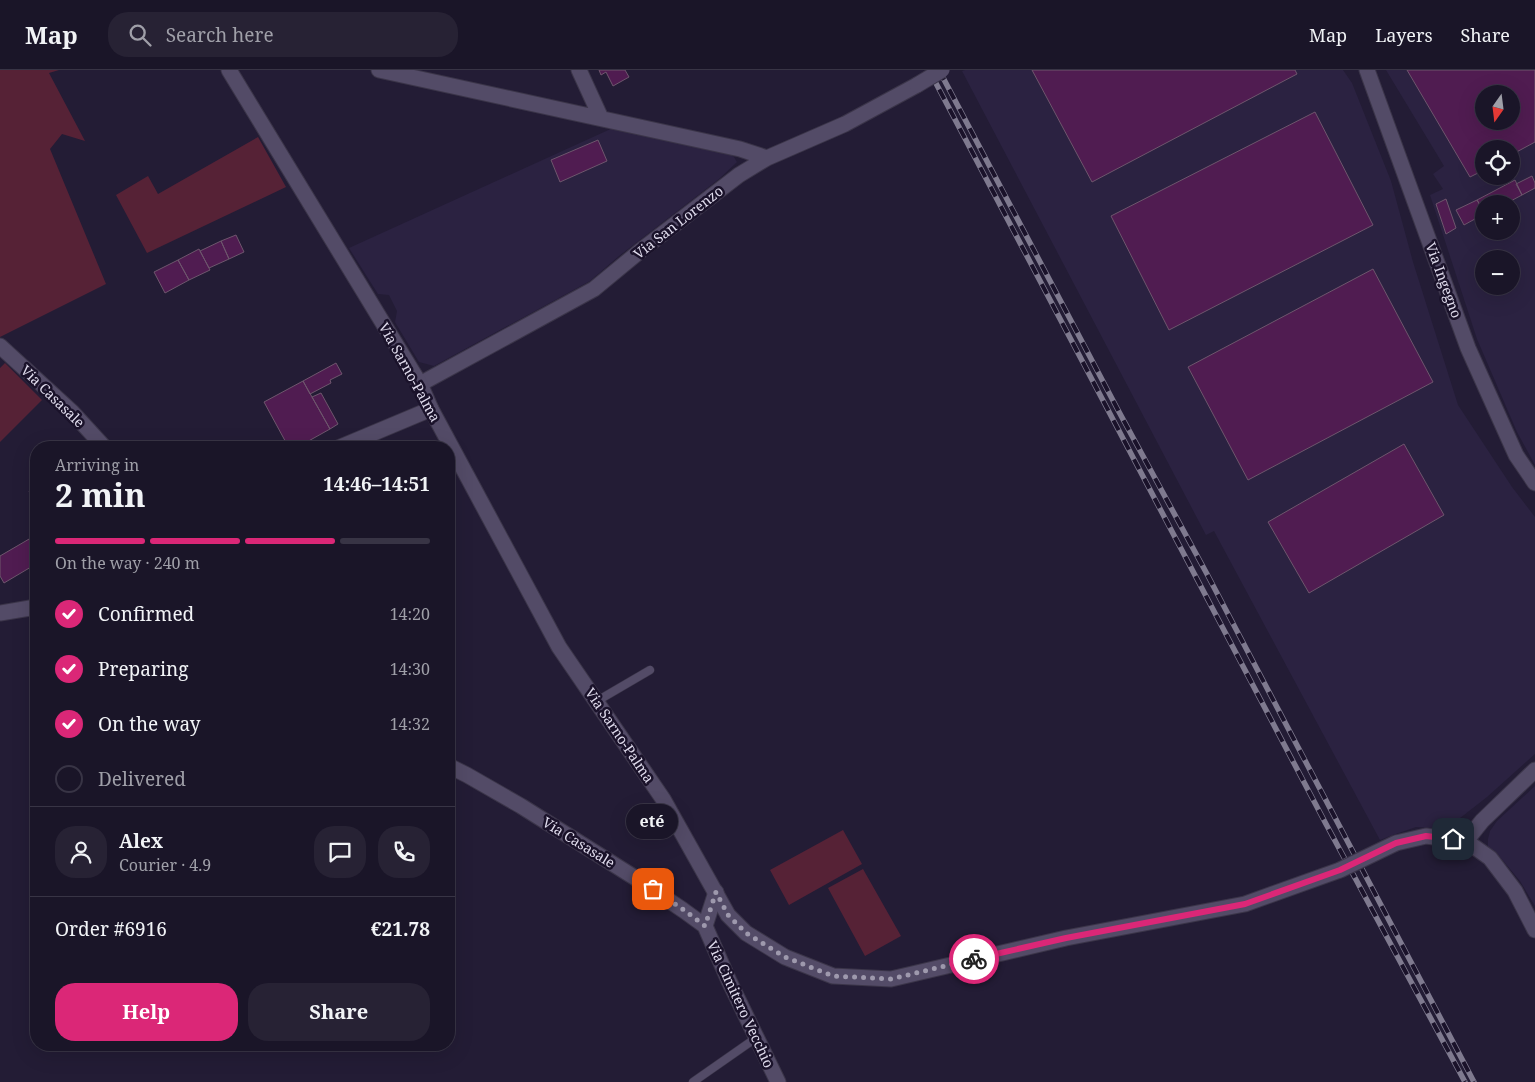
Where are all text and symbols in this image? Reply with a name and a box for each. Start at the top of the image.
search box [108,12,458,57]
text: Map [25,18,78,51]
icon: search [126,21,154,49]
text: Search here [166,22,274,48]
text: Map [1309,23,1347,47]
text: Layers [1375,23,1433,47]
text: Share [1461,23,1510,47]
north arrow [1475,85,1520,130]
map controls [1475,85,1520,295]
button: locate [1475,140,1520,185]
street label: Via San Lorenzo [629,181,727,263]
button: + [1475,195,1520,240]
street label: Via Ingegno [1422,239,1466,321]
button: − [1475,250,1520,295]
street label: Via Sarno-Palma [375,319,445,425]
street label: Via Casasale [17,361,89,431]
text: Arriving in [55,454,139,476]
text: 14:46–14:51 [323,471,430,497]
text: 2 min [55,473,146,516]
text: On the way · 240 m [55,552,200,574]
icon: check [55,600,83,628]
text: Confirmed [98,601,194,627]
text: 14:20 [390,603,430,625]
icon: check [55,655,83,683]
text: Preparing [98,656,188,682]
text: 14:30 [390,658,430,680]
street label: Via Sarno-Palma [581,684,659,786]
icon: check [55,710,83,738]
text: On the way [98,711,201,737]
text: 14:32 [390,713,430,735]
text: Delivered [98,766,186,792]
callout: eté [627,804,679,839]
text: eté [640,810,664,832]
street label: Via Casasale [539,812,619,872]
pin [1432,818,1474,860]
icon: home [1439,825,1467,853]
button: person [55,826,107,878]
button: chat [314,826,366,878]
button: phone [378,826,430,878]
text: Alex [119,828,163,854]
text: Courier · 4.9 [119,854,211,876]
pin [632,868,674,910]
icon: bag [639,875,667,903]
text: Order #6916 [55,916,167,942]
text: €21.78 [371,916,430,942]
courier [949,934,999,984]
street label: Via Cimitero Vecchio [703,937,779,1071]
icon: bike [960,945,988,973]
button: Help [55,983,238,1041]
button: Share [248,983,430,1041]

